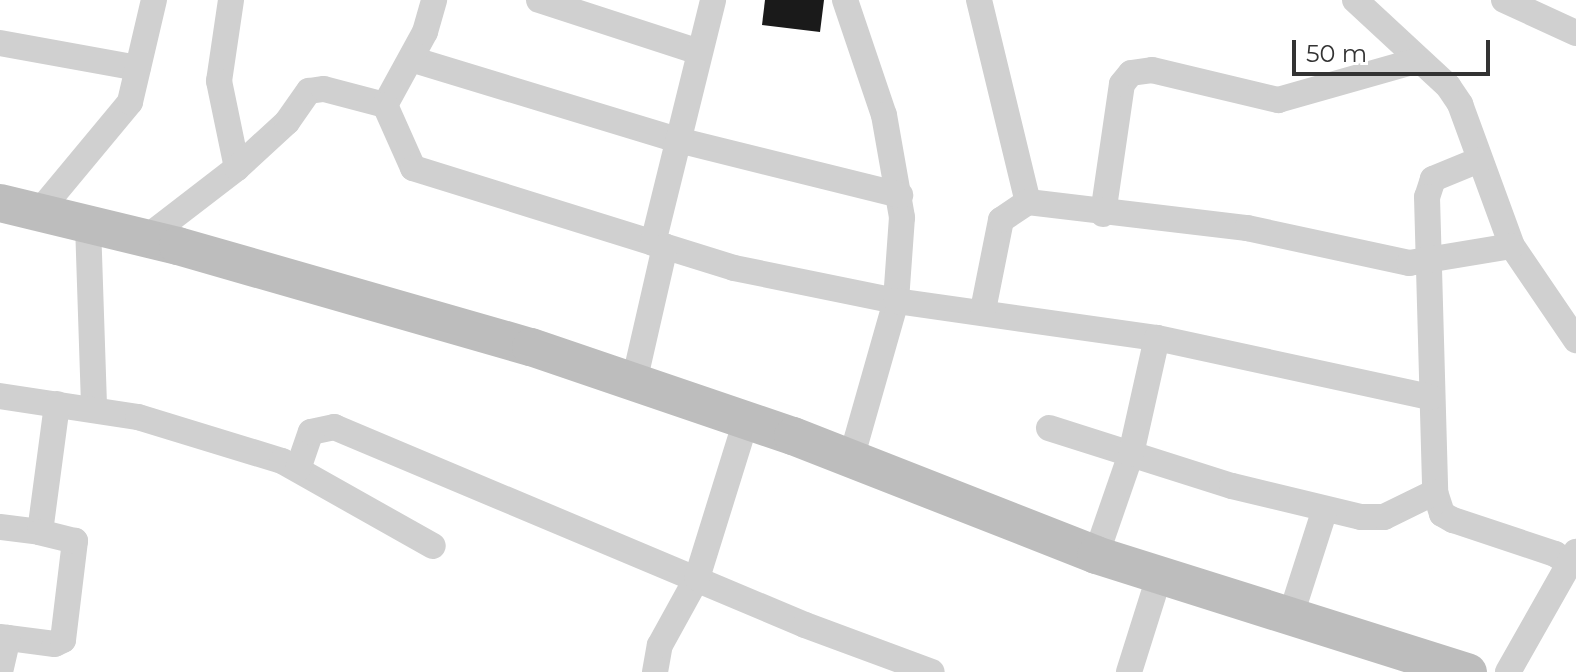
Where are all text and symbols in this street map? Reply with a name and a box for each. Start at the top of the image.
scale bar [1296,24,1494,74]
text: 50 m [1306,39,1367,68]

